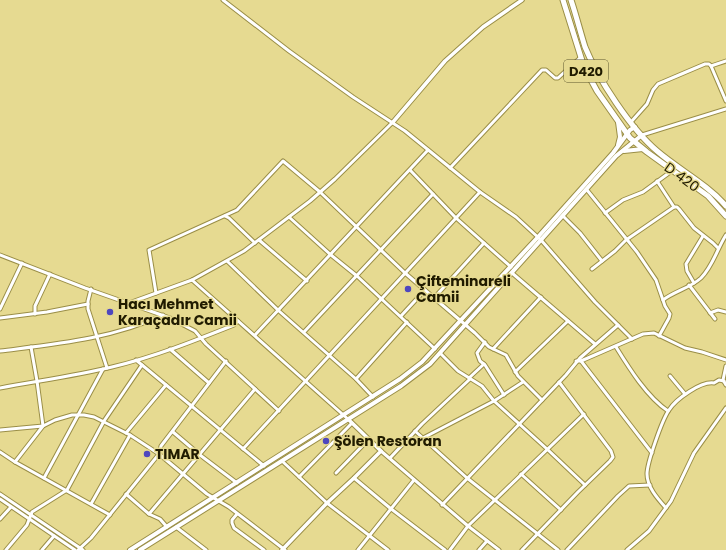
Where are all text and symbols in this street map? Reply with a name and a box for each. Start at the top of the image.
road number: D420 [564,60,608,82]
street label: D 420 [660,157,704,197]
place label: Çifteminareli Camii [416,271,511,307]
marker: Çifteminareli Camii [403,284,413,294]
place label: Hacı Mehmet Karaçadır Camii [118,294,237,330]
marker: Hacı Mehmet Karaçadır Camii [105,307,115,317]
place label: Şölen Restoran [334,431,442,451]
marker: Şölen Restoran [321,436,331,446]
place label: TIMAR [155,444,200,464]
marker: TIMAR [142,449,152,459]

